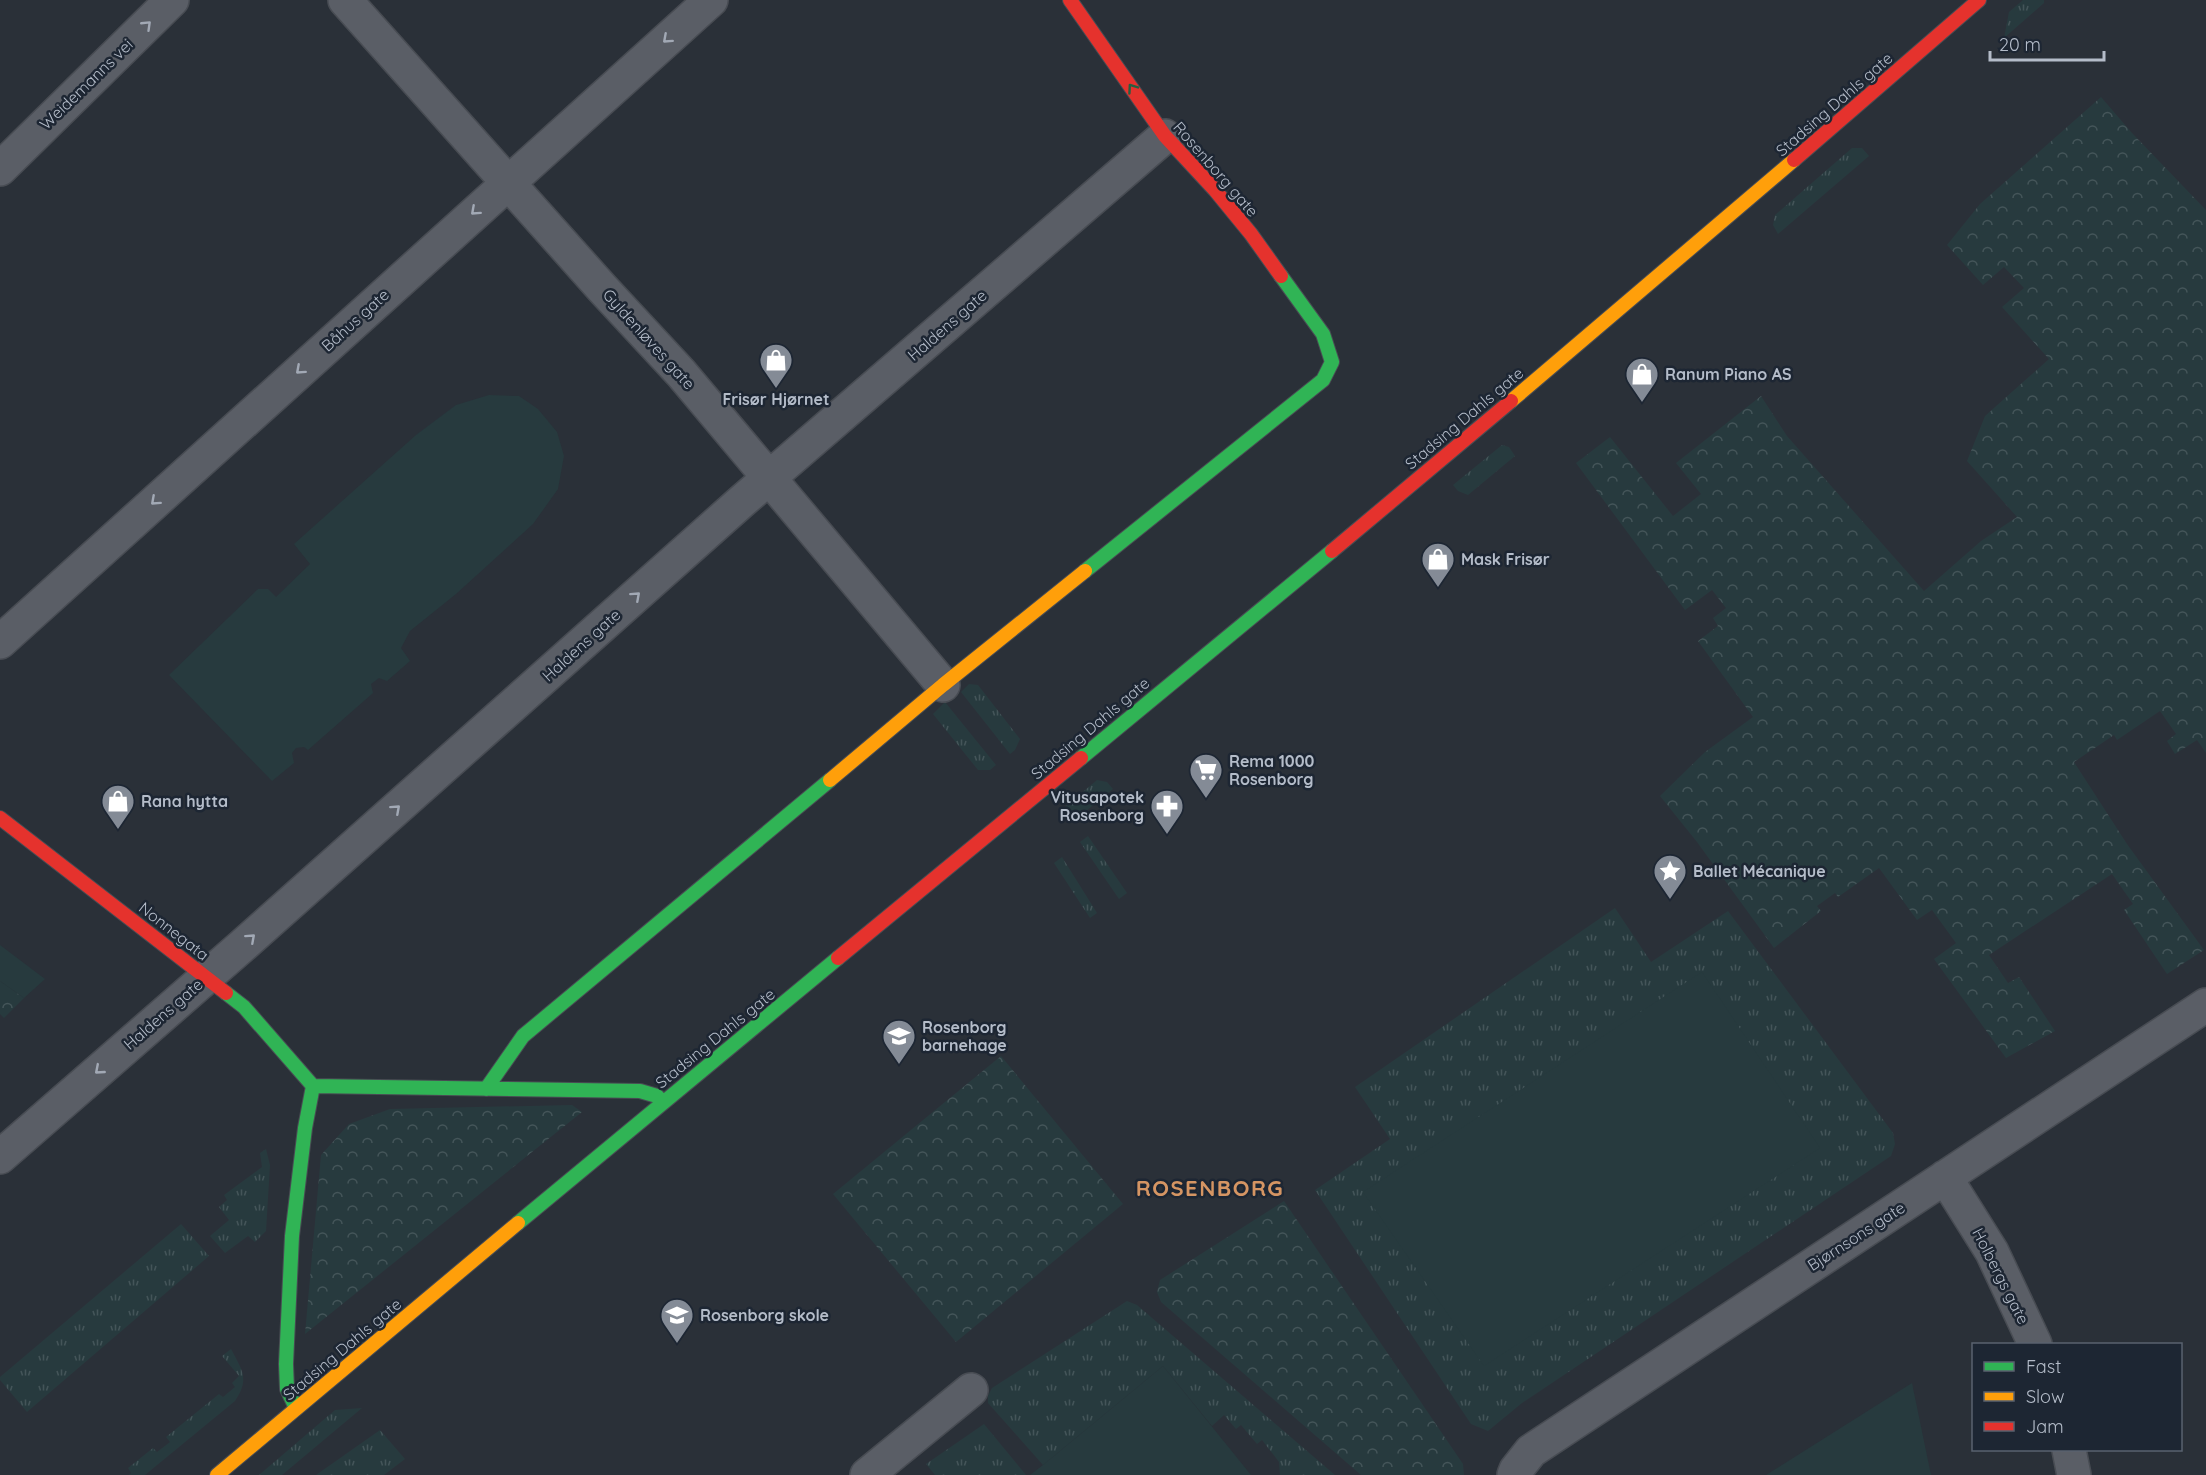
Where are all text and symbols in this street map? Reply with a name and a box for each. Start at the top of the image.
one-way arrow [139,21,150,32]
scale bar [1990,24,2104,62]
one-way arrow [663,32,674,43]
text: 20 m [1999,33,2041,56]
street label: Weidemanns vei [35,34,137,134]
street label: Stadsing Dahls gate [1772,48,1896,160]
one-way arrow [1128,84,1139,95]
street label: Rosenborg gate [1169,117,1263,221]
one-way arrow [471,204,482,215]
street label: Båhus gate [317,284,393,356]
street label: Gyldenløves gate [599,285,699,393]
street label: Haldens gate [903,285,991,365]
shop icon: Frisør Hjørnet [758,342,794,389]
shop icon: Ranum Piano AS [1624,356,1660,403]
one-way arrow [296,363,306,374]
street label: Stadsing Dahls gate [1401,363,1527,473]
place label: Ranum Piano AS [1665,364,1792,384]
place label: Frisør Hjørnet [722,389,830,409]
one-way arrow [151,494,162,505]
shop icon: Mask Frisør [1420,541,1456,588]
place label: Mask Frisør [1461,549,1550,569]
one-way arrow [629,592,640,603]
street label: Haldens gate [538,605,624,685]
street label: Stadsing Dahls gate [1027,673,1153,783]
place label: Rema 1000 Rosenborg [1229,751,1315,789]
supermarket icon: Rema 1000 Rosenborg [1188,752,1224,799]
shop icon: Rana hytta [100,783,136,830]
place label: Vitusapotek Rosenborg [1051,787,1144,825]
pharmacy icon: Vitusapotek Rosenborg [1149,788,1185,835]
place label: Rana hytta [141,791,228,811]
one-way arrow [390,805,400,816]
place icon: Ballet Mécanique [1652,853,1688,900]
place label: Ballet Mécanique [1693,861,1826,881]
street label: Nonnegata [135,897,213,965]
one-way arrow [244,934,254,945]
street label: Haldens gate [119,974,207,1054]
street label: Stadsing Dahls gate [651,984,779,1092]
place label: Rosenborg barnehage [922,1017,1007,1055]
school or university icon: Rosenborg barnehage [881,1018,917,1065]
one-way arrow [95,1063,106,1074]
district label: ROSENBORG [1136,1174,1284,1202]
street label: Bjørnsons gate [1804,1197,1908,1275]
street label: Holbergs gate [1968,1225,2034,1327]
street label: Stadsing Dahls gate [279,1294,405,1404]
school or university icon: Rosenborg skole [659,1297,695,1344]
place label: Rosenborg skole [700,1305,829,1325]
legend [1972,1343,2182,1451]
text: Fast [2026,1355,2061,1378]
text: Slow [2026,1385,2064,1408]
text: Jam [2026,1415,2064,1438]

